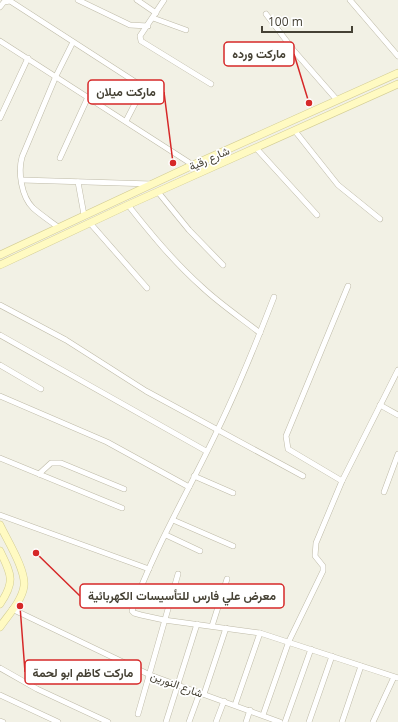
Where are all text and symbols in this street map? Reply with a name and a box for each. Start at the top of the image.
scale bar [262,8,352,34]
text: 100 m [268,13,303,30]
callout: ماركت ورده [224,42,294,66]
text: ماركت ورده [232,45,286,62]
callout: ماركت ميلان [88,80,164,104]
text: ماركت ميلان [96,83,156,100]
street label: شارع رقية [186,142,232,174]
callout: معرض علي فارس للتأسيسات الكهربائية [80,584,284,608]
text: معرض علي فارس للتأسيسات الكهربائية [88,587,276,606]
callout: ماركت كاظم ابو لحمة [25,660,141,684]
text: ماركت كاظم ابو لحمة [33,664,134,681]
street label: شارع النورين [148,668,206,701]

